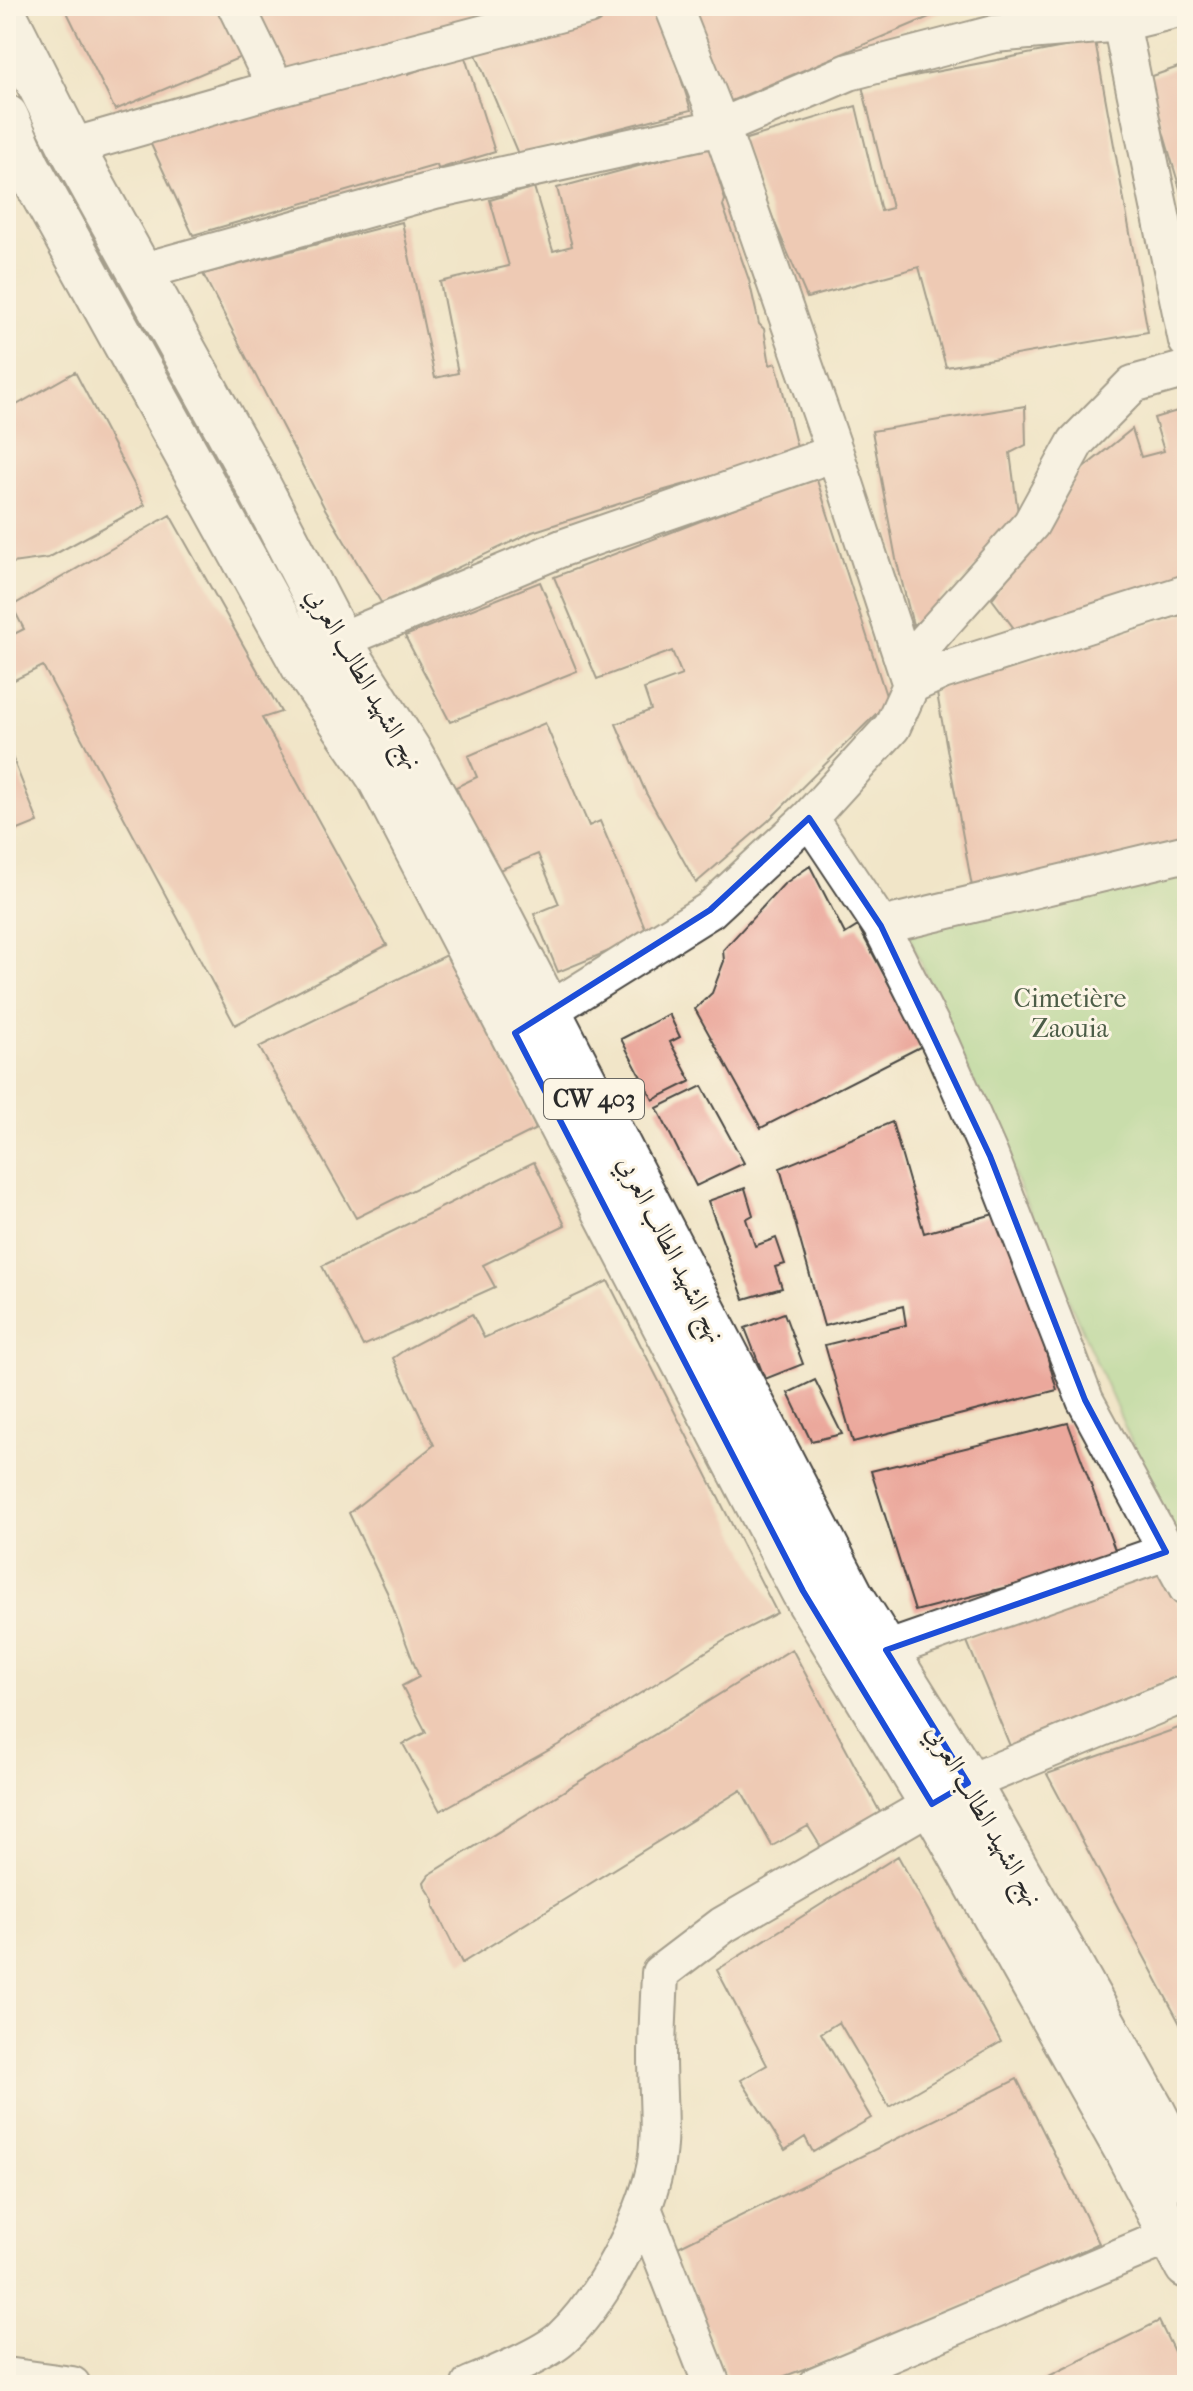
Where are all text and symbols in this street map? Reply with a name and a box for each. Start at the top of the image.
street label: نهج الشهيد الطالب العربي [293,581,429,779]
park label: Cimetière Zaouia [1014,983,1127,1044]
road number: CW 403 [544,1079,644,1119]
street label: نهج الشهيد الطالب العربي [604,1151,732,1352]
street label: نهج الشهيد الطالب العربي [913,1718,1049,1916]

